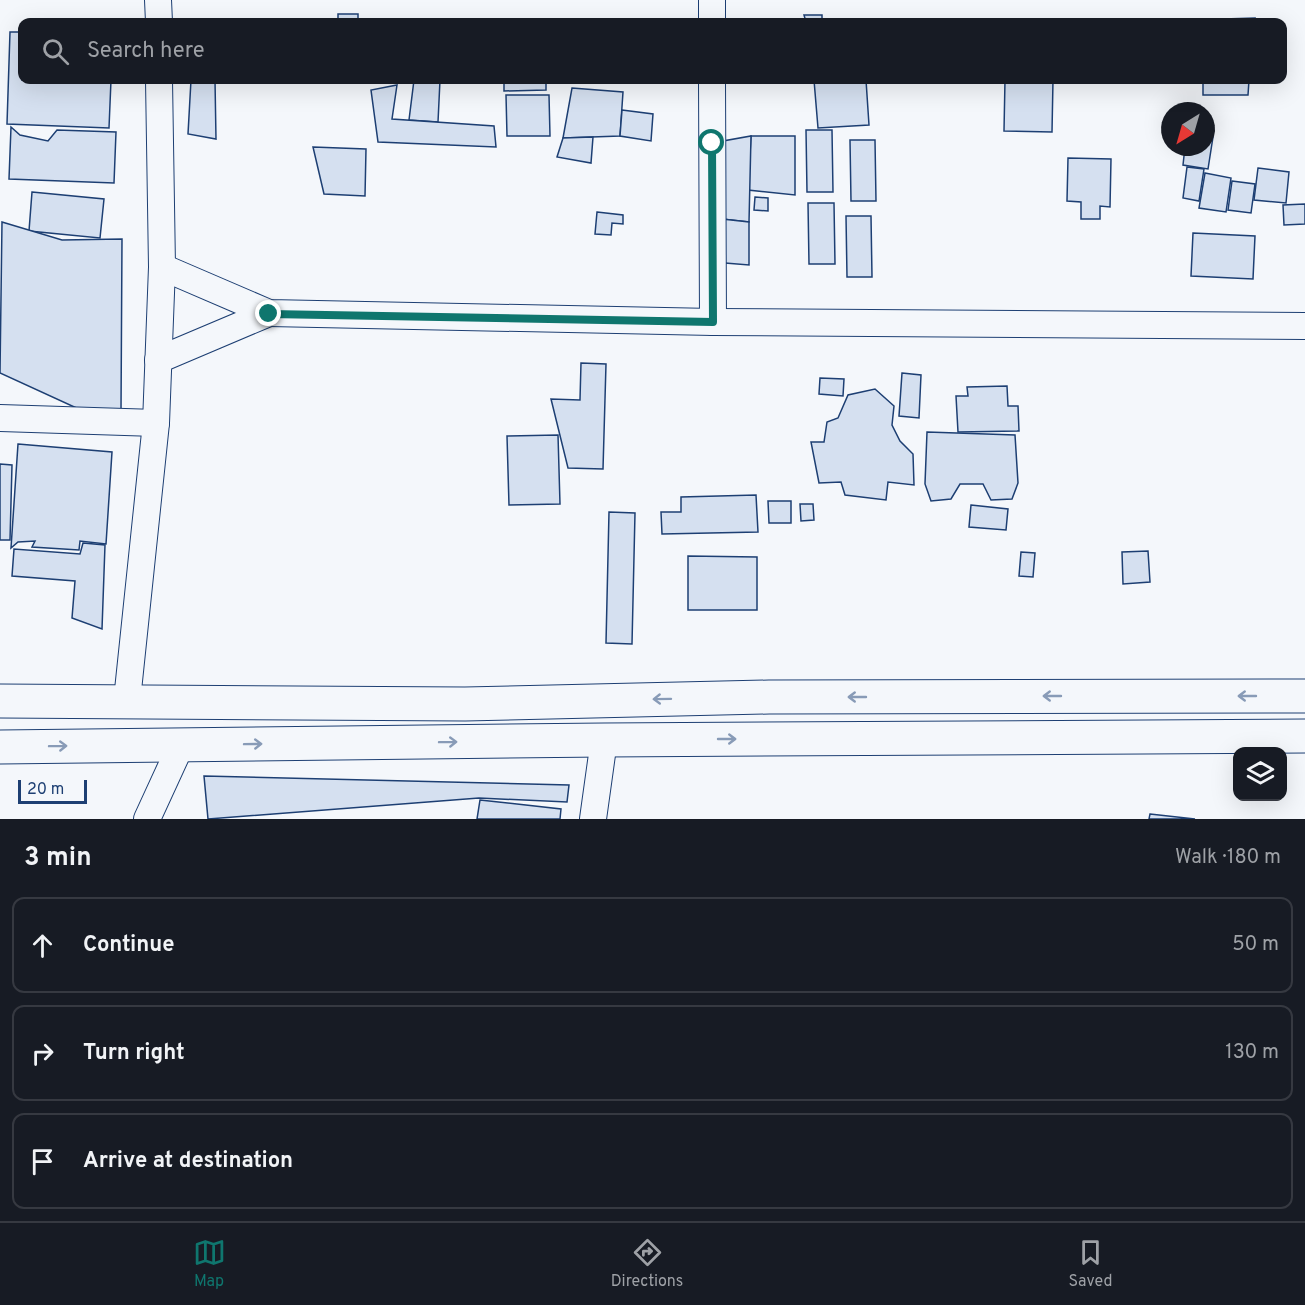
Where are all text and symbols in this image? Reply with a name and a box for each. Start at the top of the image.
search box [18,18,1287,84]
icon: search [39,35,72,68]
text: Search here [87,38,205,65]
north arrow [1161,102,1215,156]
route start [698,129,724,155]
route end [255,300,281,326]
one-way arrow [1042,690,1062,702]
one-way arrow [1237,690,1257,702]
one-way arrow [847,691,867,703]
one-way arrow [652,694,672,705]
one-way arrow [717,733,737,745]
one-way arrow [438,736,458,747]
one-way arrow [243,738,263,750]
one-way arrow [48,740,68,752]
map controls [1233,747,1287,801]
button: layers [1233,747,1287,801]
scale bar [18,777,87,804]
text: 20 m [27,780,64,800]
text: 3 min [24,842,92,875]
text: Walk · 180 m [1175,845,1281,871]
icon: ahead [26,929,59,962]
text: Continue [83,932,174,959]
text: 50 m [1232,932,1279,958]
icon: right [26,1037,59,1070]
text: Turn right [83,1040,185,1067]
text: 130 m [1225,1040,1279,1066]
icon: arrive [26,1145,59,1178]
text: Arrive at destination [83,1148,293,1175]
tab: Map [193,1236,226,1292]
tab: Directions [611,1236,683,1292]
tab: Saved [1068,1236,1112,1292]

